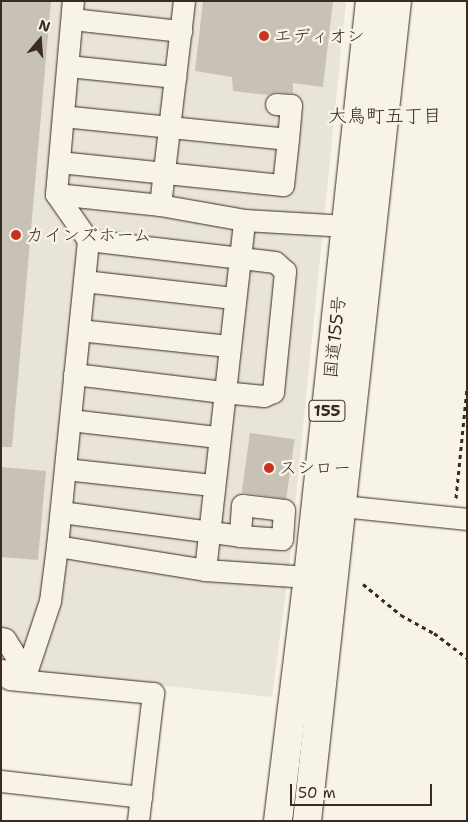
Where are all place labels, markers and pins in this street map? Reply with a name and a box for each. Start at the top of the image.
place label: エディオン [274,25,364,47]
marker: エディオン [258,30,270,42]
place label: カインズホーム [26,224,152,246]
marker: カインズホーム [10,229,22,241]
place label: スシロー [279,457,351,479]
marker: スシロー [263,462,275,474]

